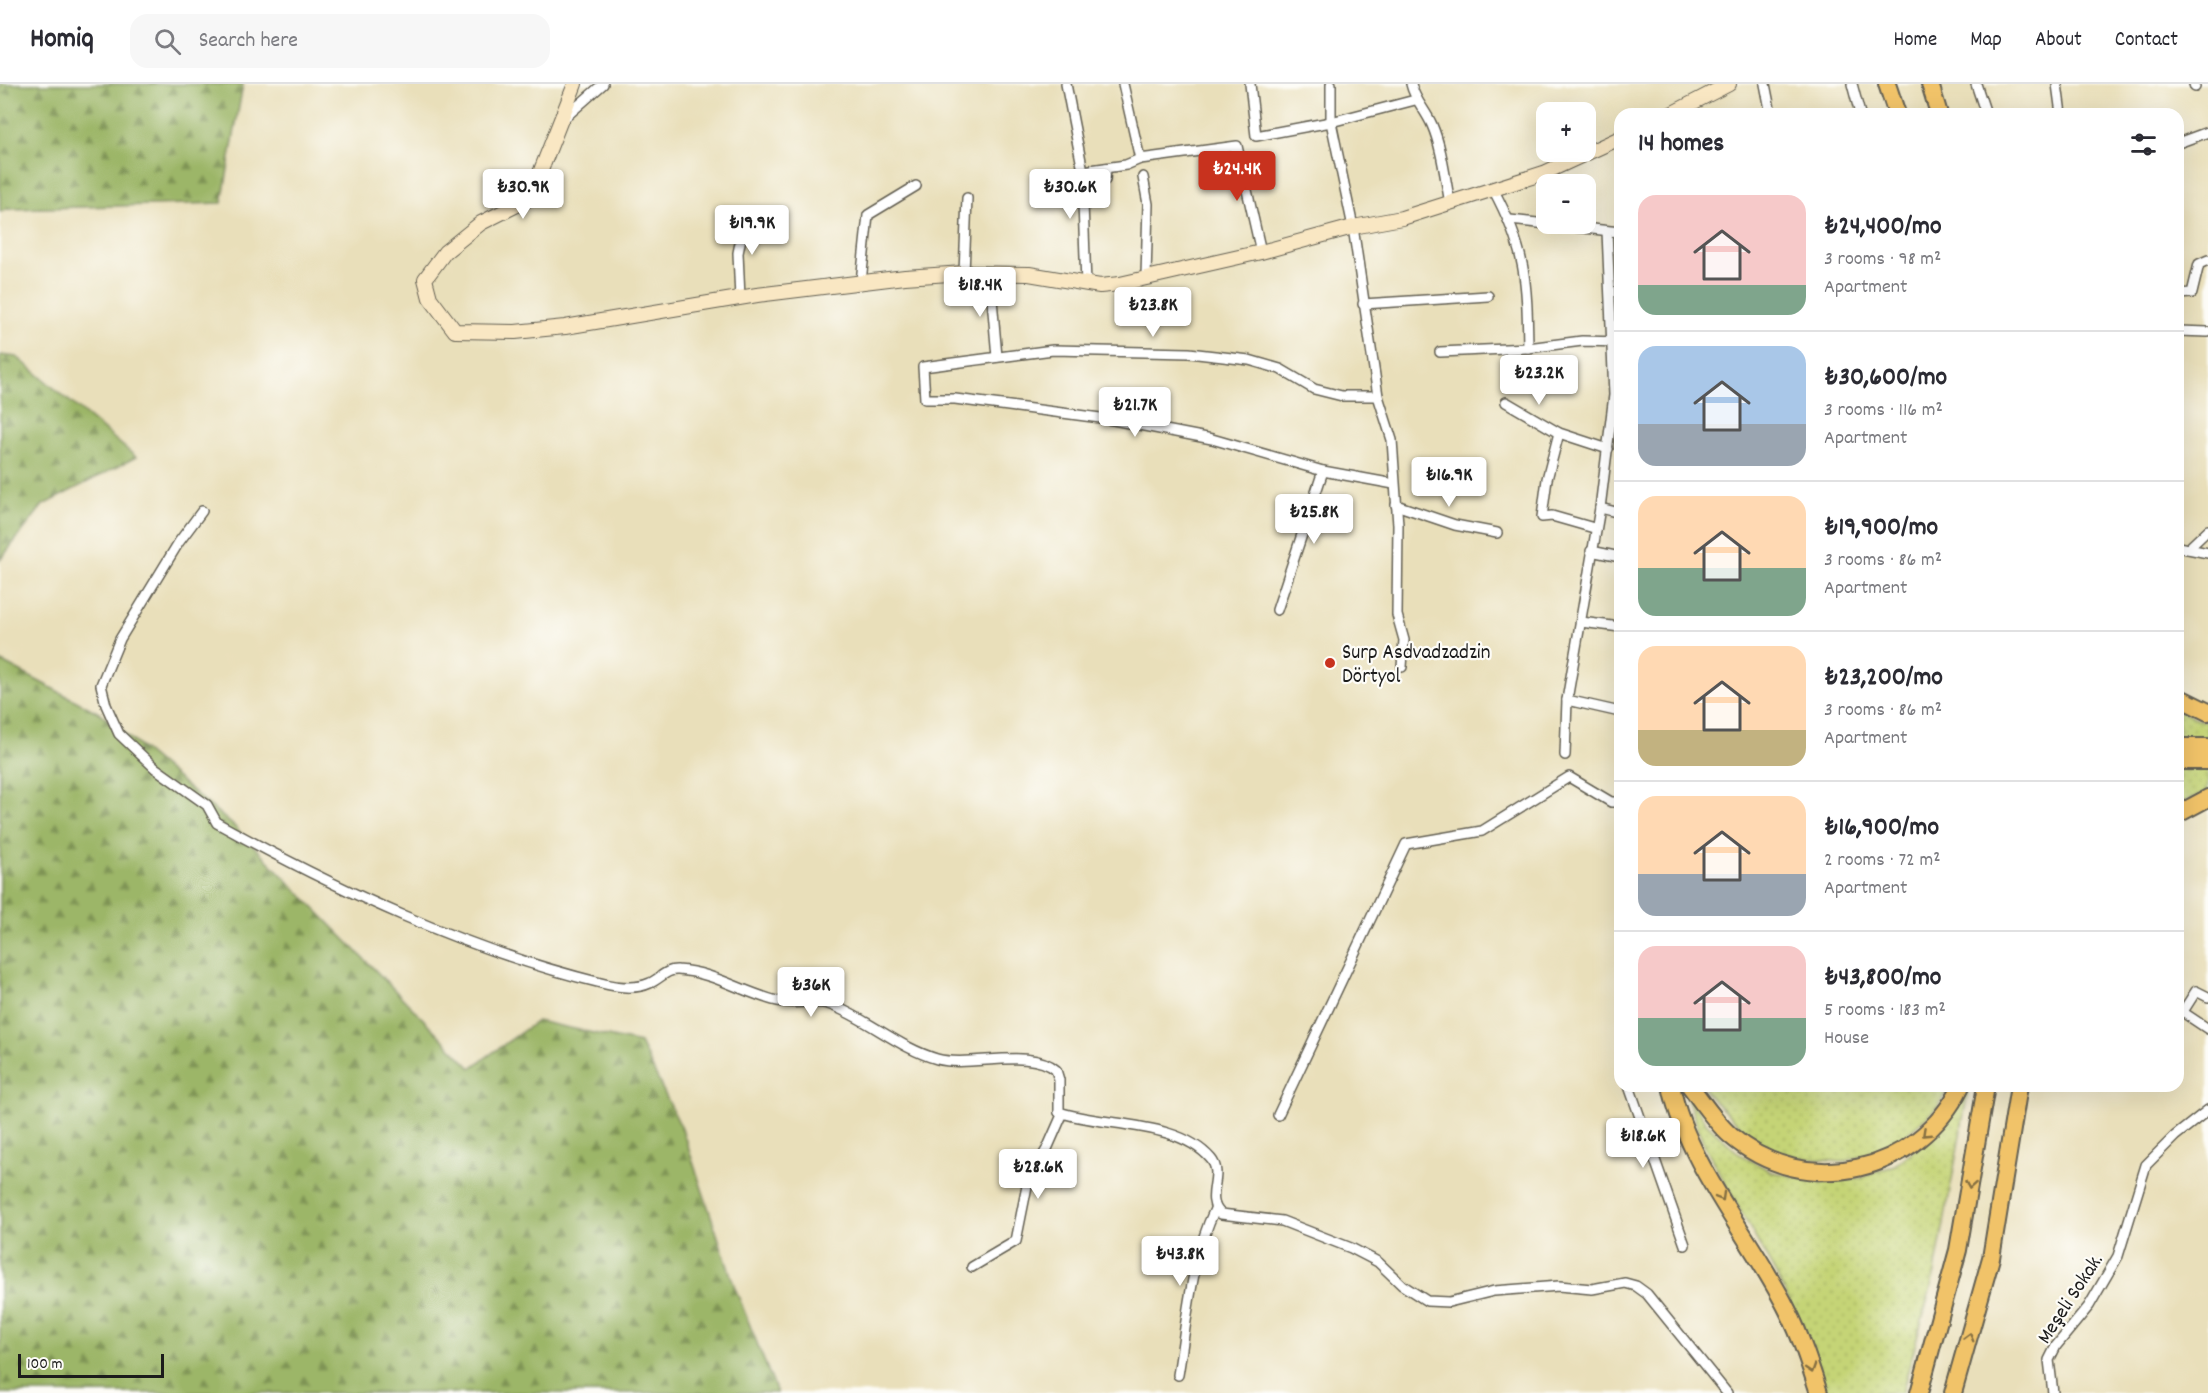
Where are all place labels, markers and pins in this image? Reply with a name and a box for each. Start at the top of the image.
pin: ₺24.4K [1188,151,1286,202]
pin: ₺30.9K [474,169,572,220]
pin: ₺30.6K [1021,169,1119,220]
pin: ₺19.9K [703,205,801,256]
pin: ₺18.4K [931,267,1029,318]
pin: ₺23.8K [1104,287,1202,338]
pin: ₺23.2K [1490,355,1588,406]
pin: ₺21.7K [1086,387,1184,438]
pin: ₺16.9K [1400,457,1498,508]
pin: ₺25.8K [1265,494,1363,545]
place label: Surp Asdvadzadzin Dörtyol [1342,639,1490,693]
marker: Surp Asdvadzadzin Dörtyol [1323,656,1337,670]
pin: ₺36K [775,967,847,1018]
pin: ₺18.6K [1594,1118,1692,1169]
pin: ₺28.6K [989,1149,1087,1200]
pin: ₺43.8K [1131,1236,1229,1287]

